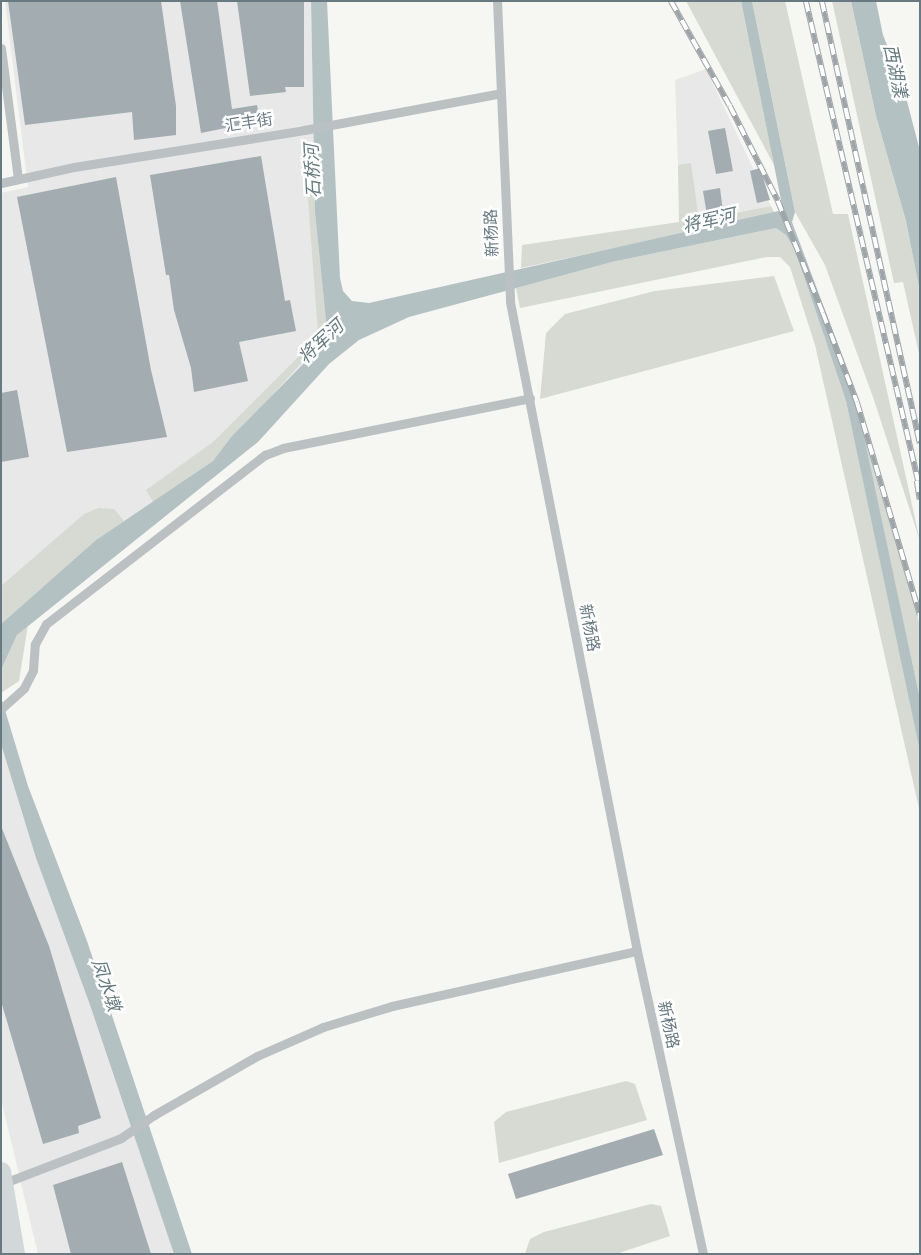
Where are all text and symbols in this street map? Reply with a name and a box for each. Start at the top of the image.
water label: 西湖漾 [879,42,911,100]
street label: 汇丰街 [224,110,274,136]
water label: 石桥河 [301,143,325,199]
water label: 将军河 [680,204,738,238]
street label: 新杨路 [482,209,502,257]
water label: 将军河 [294,316,348,368]
street label: 新杨路 [575,603,603,653]
water label: 凤水墩 [87,956,125,1014]
street label: 新杨路 [654,1000,682,1050]

